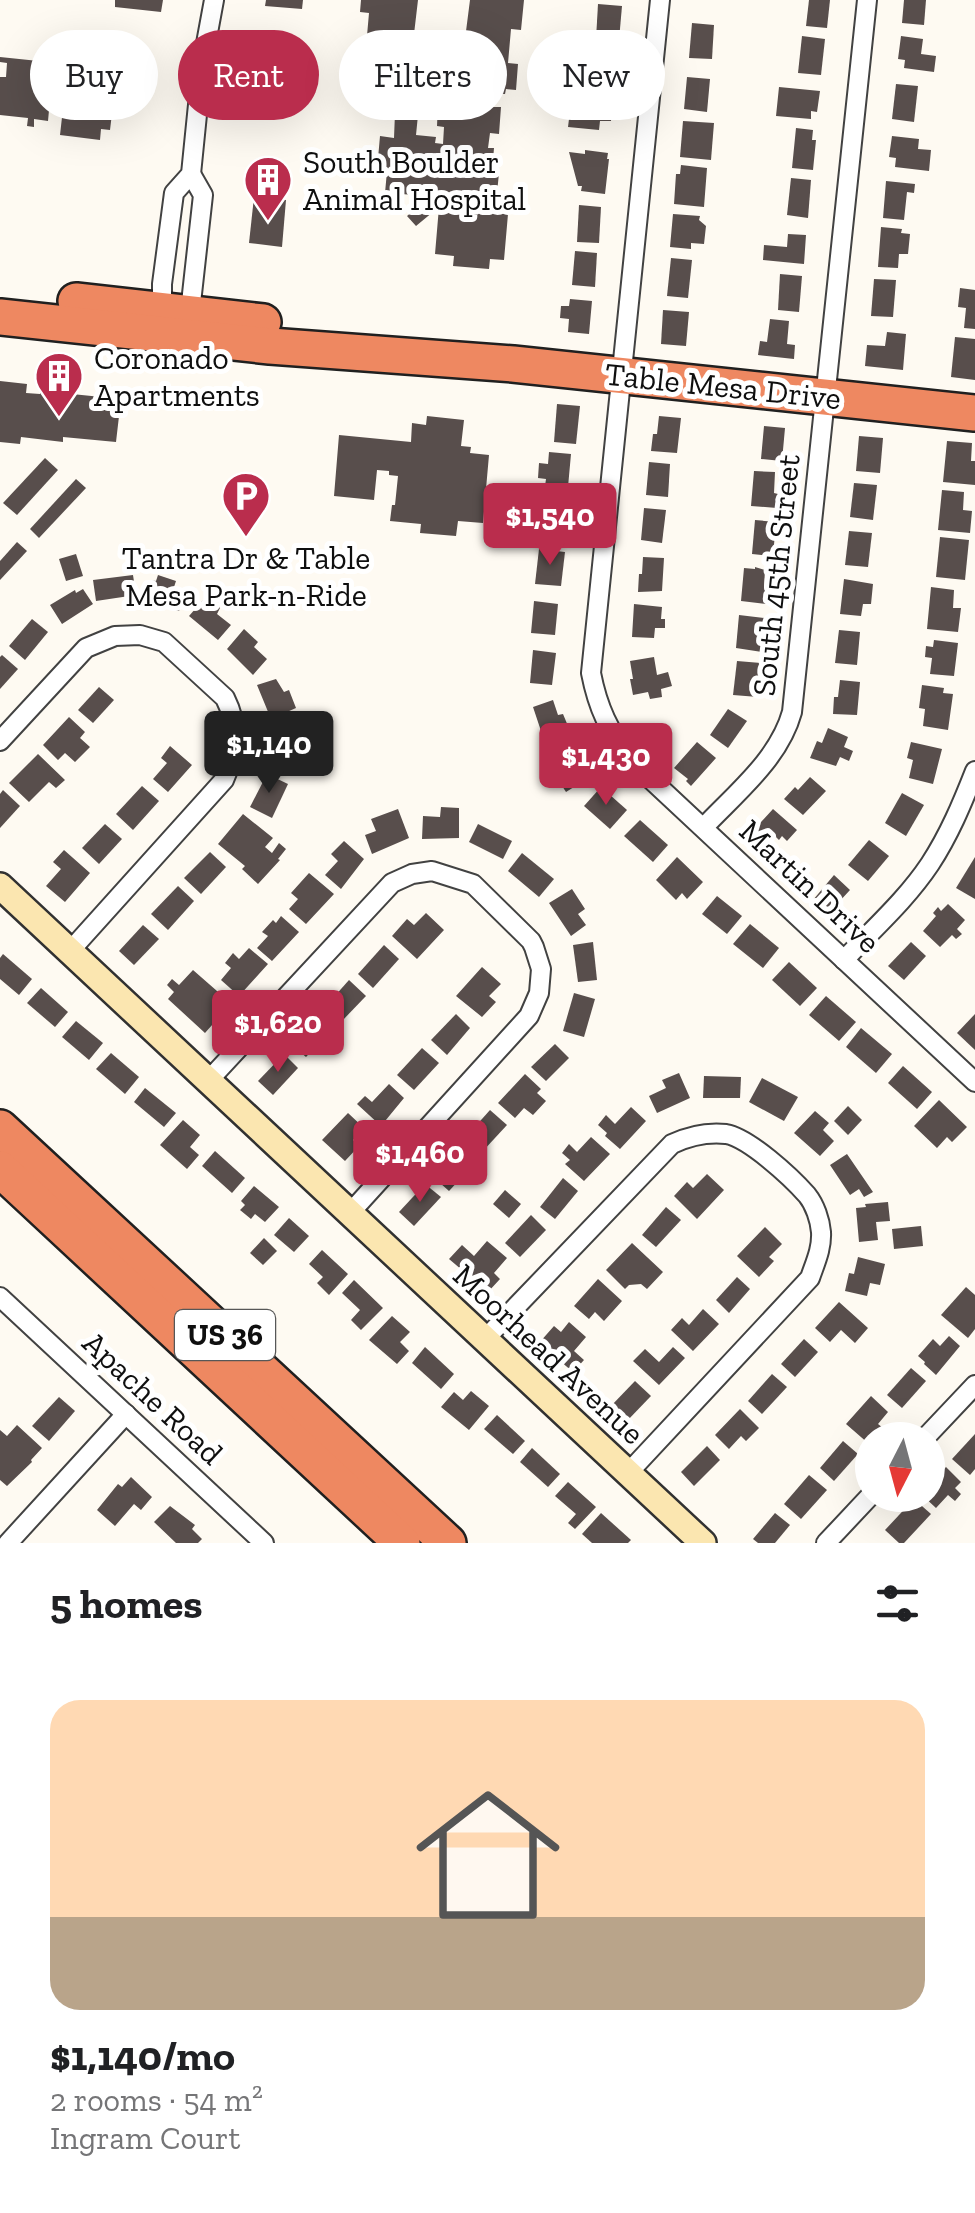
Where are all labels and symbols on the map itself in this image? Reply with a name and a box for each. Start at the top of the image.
place label: South Boulder Animal Hospital [303,143,526,218]
building icon: South Boulder Animal Hospital [242,154,294,222]
place label: Coronado Apartments [94,339,260,414]
building icon: Coronado Apartments [33,350,85,418]
street label: Table Mesa Drive [603,355,843,417]
street label: South 45th Street [744,452,808,698]
parking icon: Tantra Dr & Table Mesa Park-n-Ride [220,470,272,538]
pin: $1,540 [469,483,631,568]
place label: Tantra Dr & Table Mesa Park-n-Ride [122,539,370,614]
pin: $1,140 [188,711,350,796]
pin: $1,430 [525,723,687,808]
street label: Martin Drive [732,811,888,961]
pin: $1,620 [197,990,359,1075]
pin: $1,460 [339,1120,501,1205]
street label: Moorhead Avenue [446,1256,652,1452]
road number: US 36 [175,1310,275,1360]
street label: Apache Road [75,1324,231,1473]
north arrow [855,1422,945,1512]

